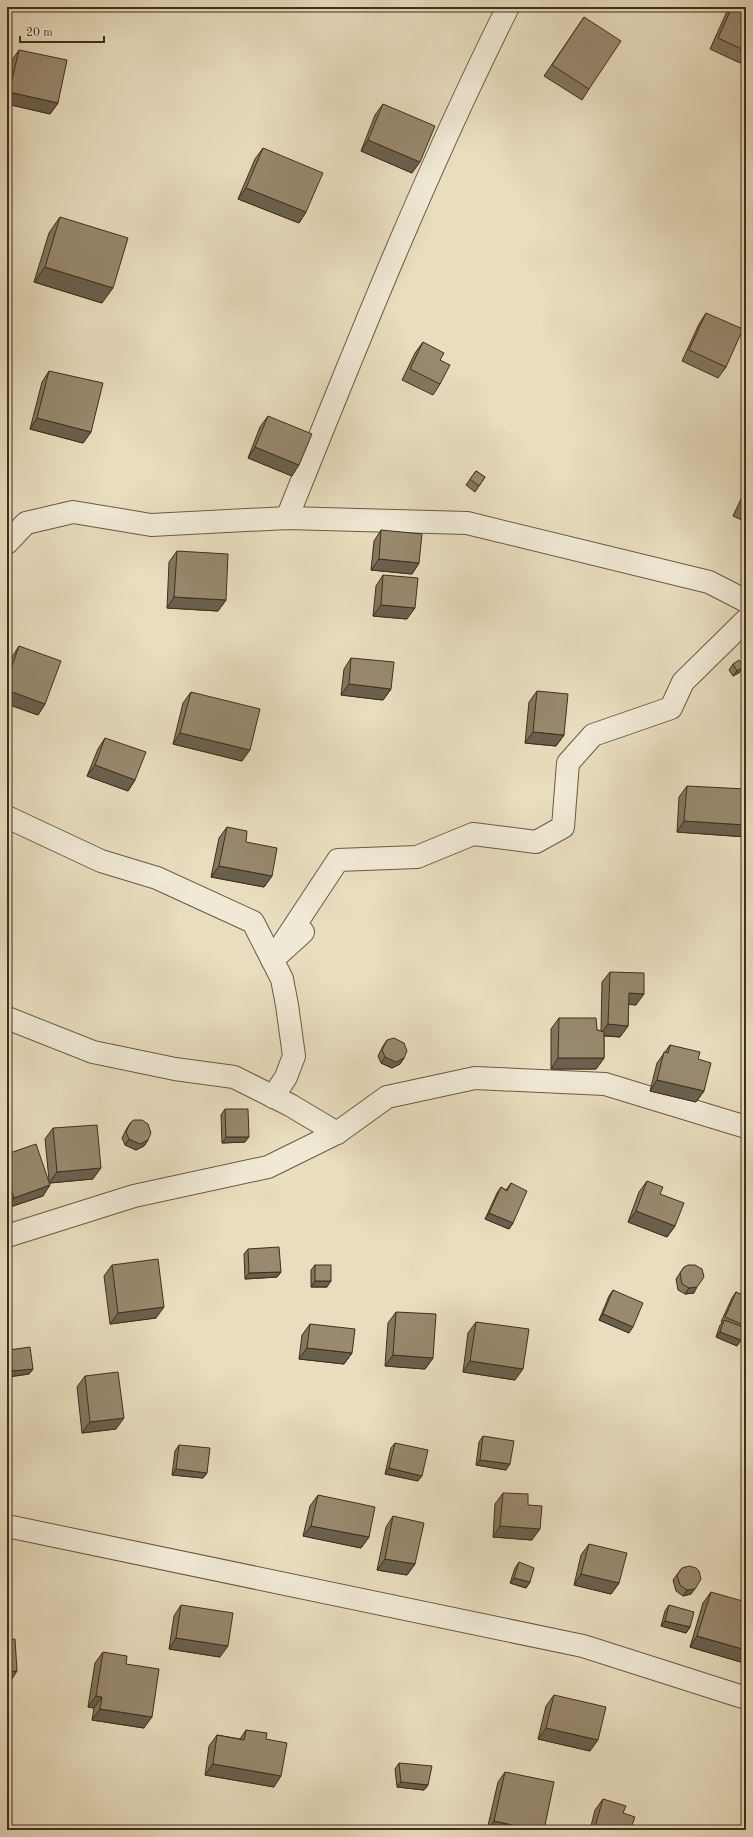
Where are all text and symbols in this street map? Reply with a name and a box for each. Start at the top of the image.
scale bar [20,18,104,44]
text: 20 m [26,27,53,39]

